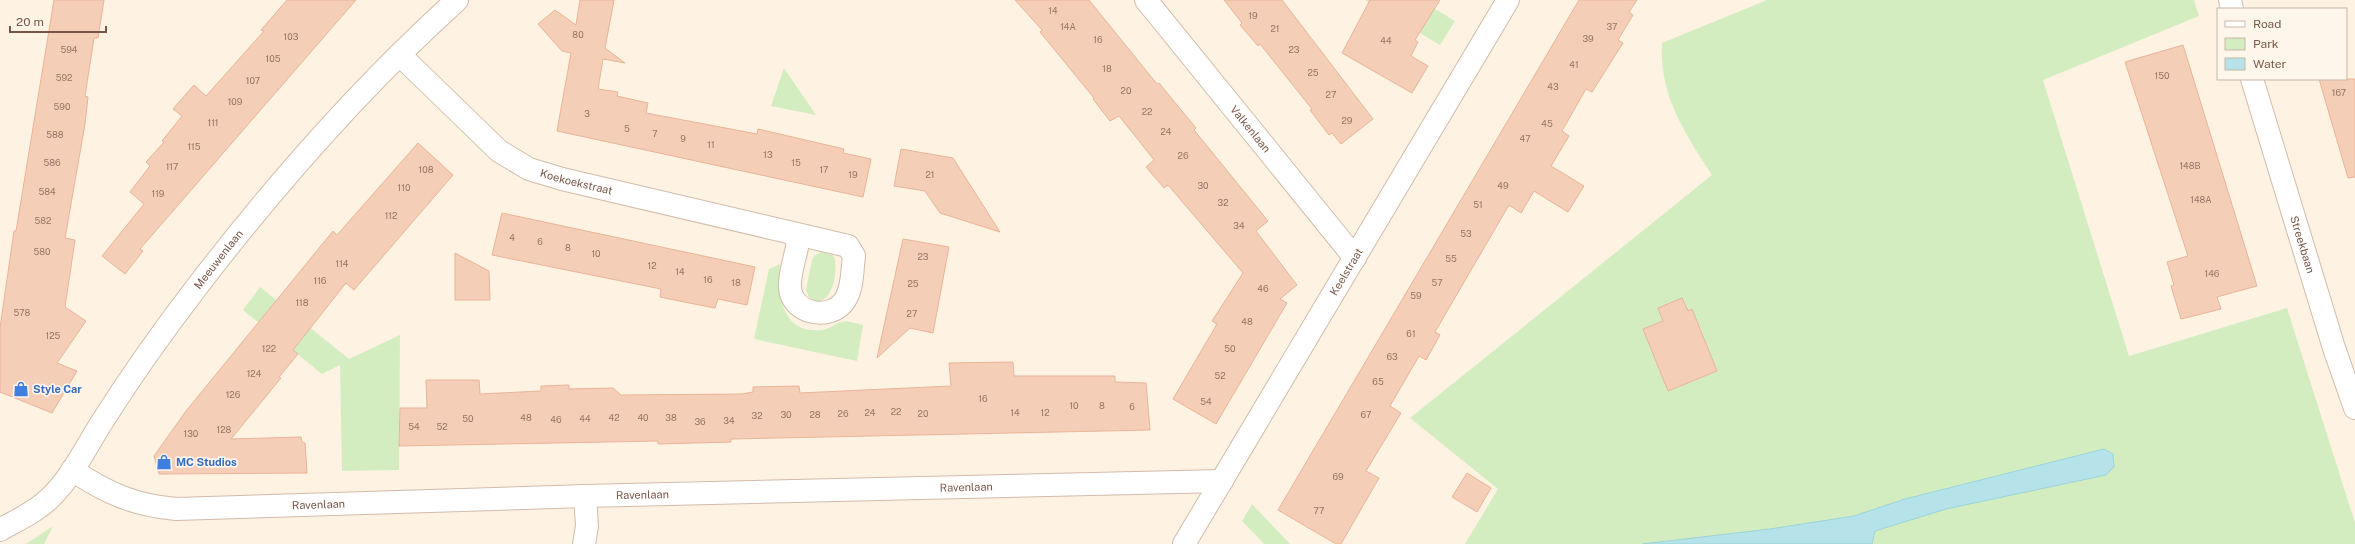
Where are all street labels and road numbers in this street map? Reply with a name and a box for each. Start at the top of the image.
street label: Valkenlaan [1228,103,1273,155]
street label: Koekoekstraat [539,167,614,197]
street label: Streekbaan [2288,214,2317,275]
street label: Meeuwenlaan [192,228,245,291]
street label: Keelstraat [1328,246,1365,297]
street label: Ravenlaan [940,480,993,494]
street label: Ravenlaan [616,488,669,501]
street label: Ravenlaan [292,498,345,511]

